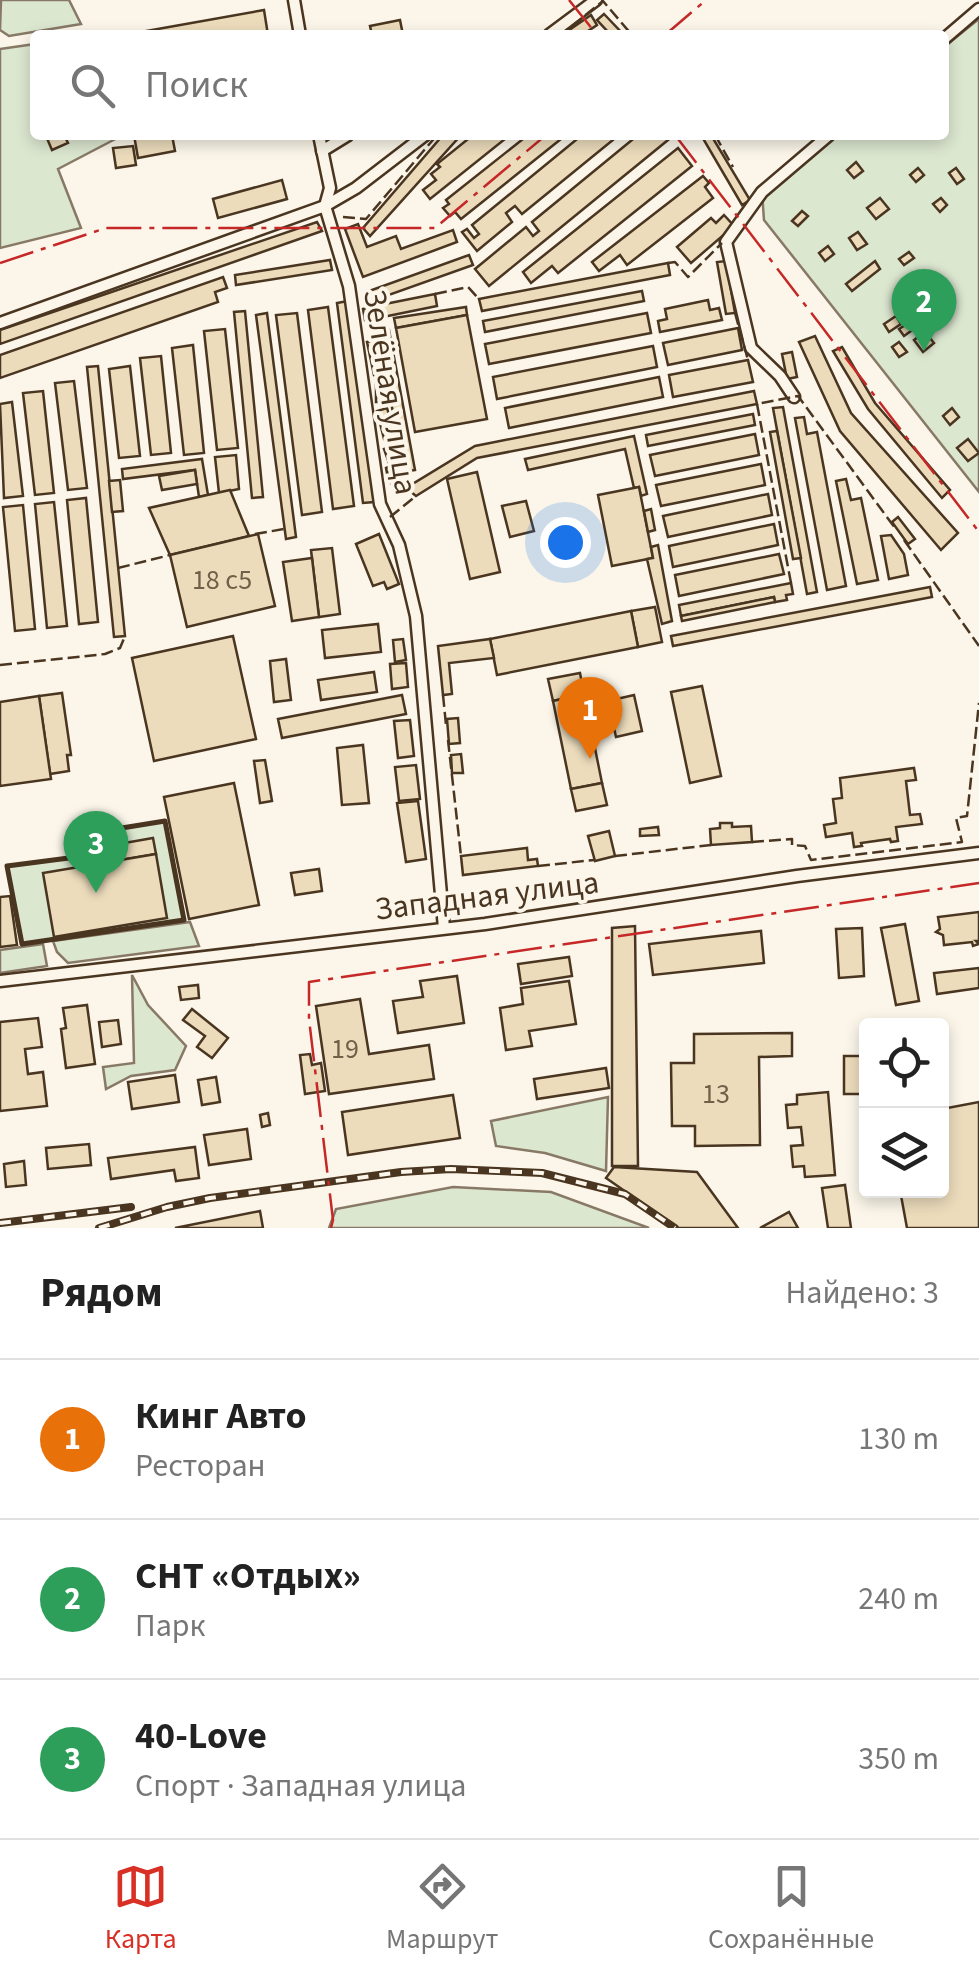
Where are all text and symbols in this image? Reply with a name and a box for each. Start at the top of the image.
search box [30,30,949,140]
icon: search [65,58,120,113]
text: Поиск [145,58,248,112]
pin: 2 [892,268,956,351]
street label: Зелёная улица [351,286,429,498]
your location [540,517,591,568]
house number: 18 с5 [192,560,252,600]
pin: 1 [558,676,622,759]
pin: 3 [64,810,128,893]
street label: Западная улица [372,859,602,933]
map controls [859,1018,949,1198]
button: locate [859,1018,949,1108]
house number: 19 [331,1029,359,1069]
house number: 13 [702,1074,730,1114]
button: layers [859,1108,949,1198]
text: Рядом [40,1263,163,1323]
text: Найдено: 3 [785,1270,939,1316]
text: Кинг Авто [135,1389,306,1443]
text: 1 [64,1416,81,1462]
text: 130 m [858,1416,939,1462]
text: Ресторан [135,1443,266,1489]
text: СНТ «Отдых» [135,1549,361,1603]
text: 2 [64,1576,81,1622]
text: 240 m [858,1576,939,1622]
text: Парк [135,1603,205,1649]
text: 40-Love [135,1709,267,1763]
text: 3 [64,1736,81,1782]
text: 350 m [858,1736,939,1782]
text: Спорт · Западная улица [135,1763,467,1809]
tab: Карта [105,1859,177,1959]
tab: Маршрут [386,1859,498,1959]
tab: Сохранённые [708,1859,874,1959]

